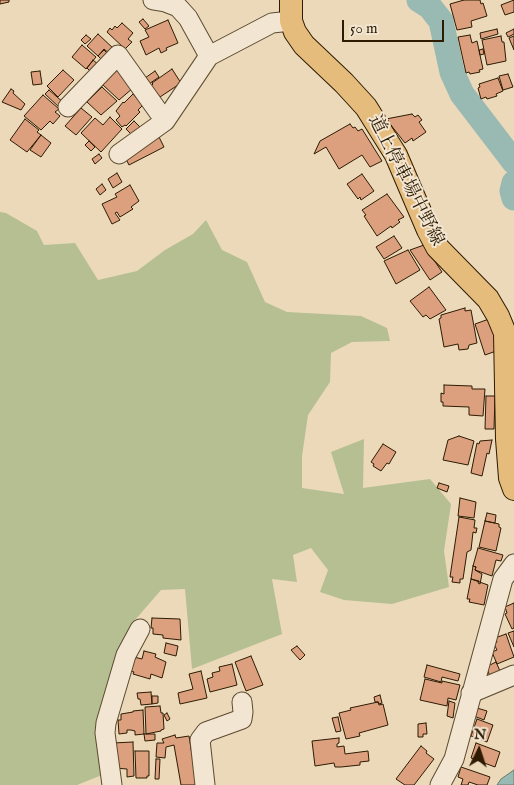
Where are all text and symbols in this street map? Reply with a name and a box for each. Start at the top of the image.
scale bar [344,10,446,42]
text: 50 m [350,19,378,38]
street label: 道上停車場中野線 [363,112,447,250]
north arrow [454,725,504,775]
text: N [473,726,487,744]

